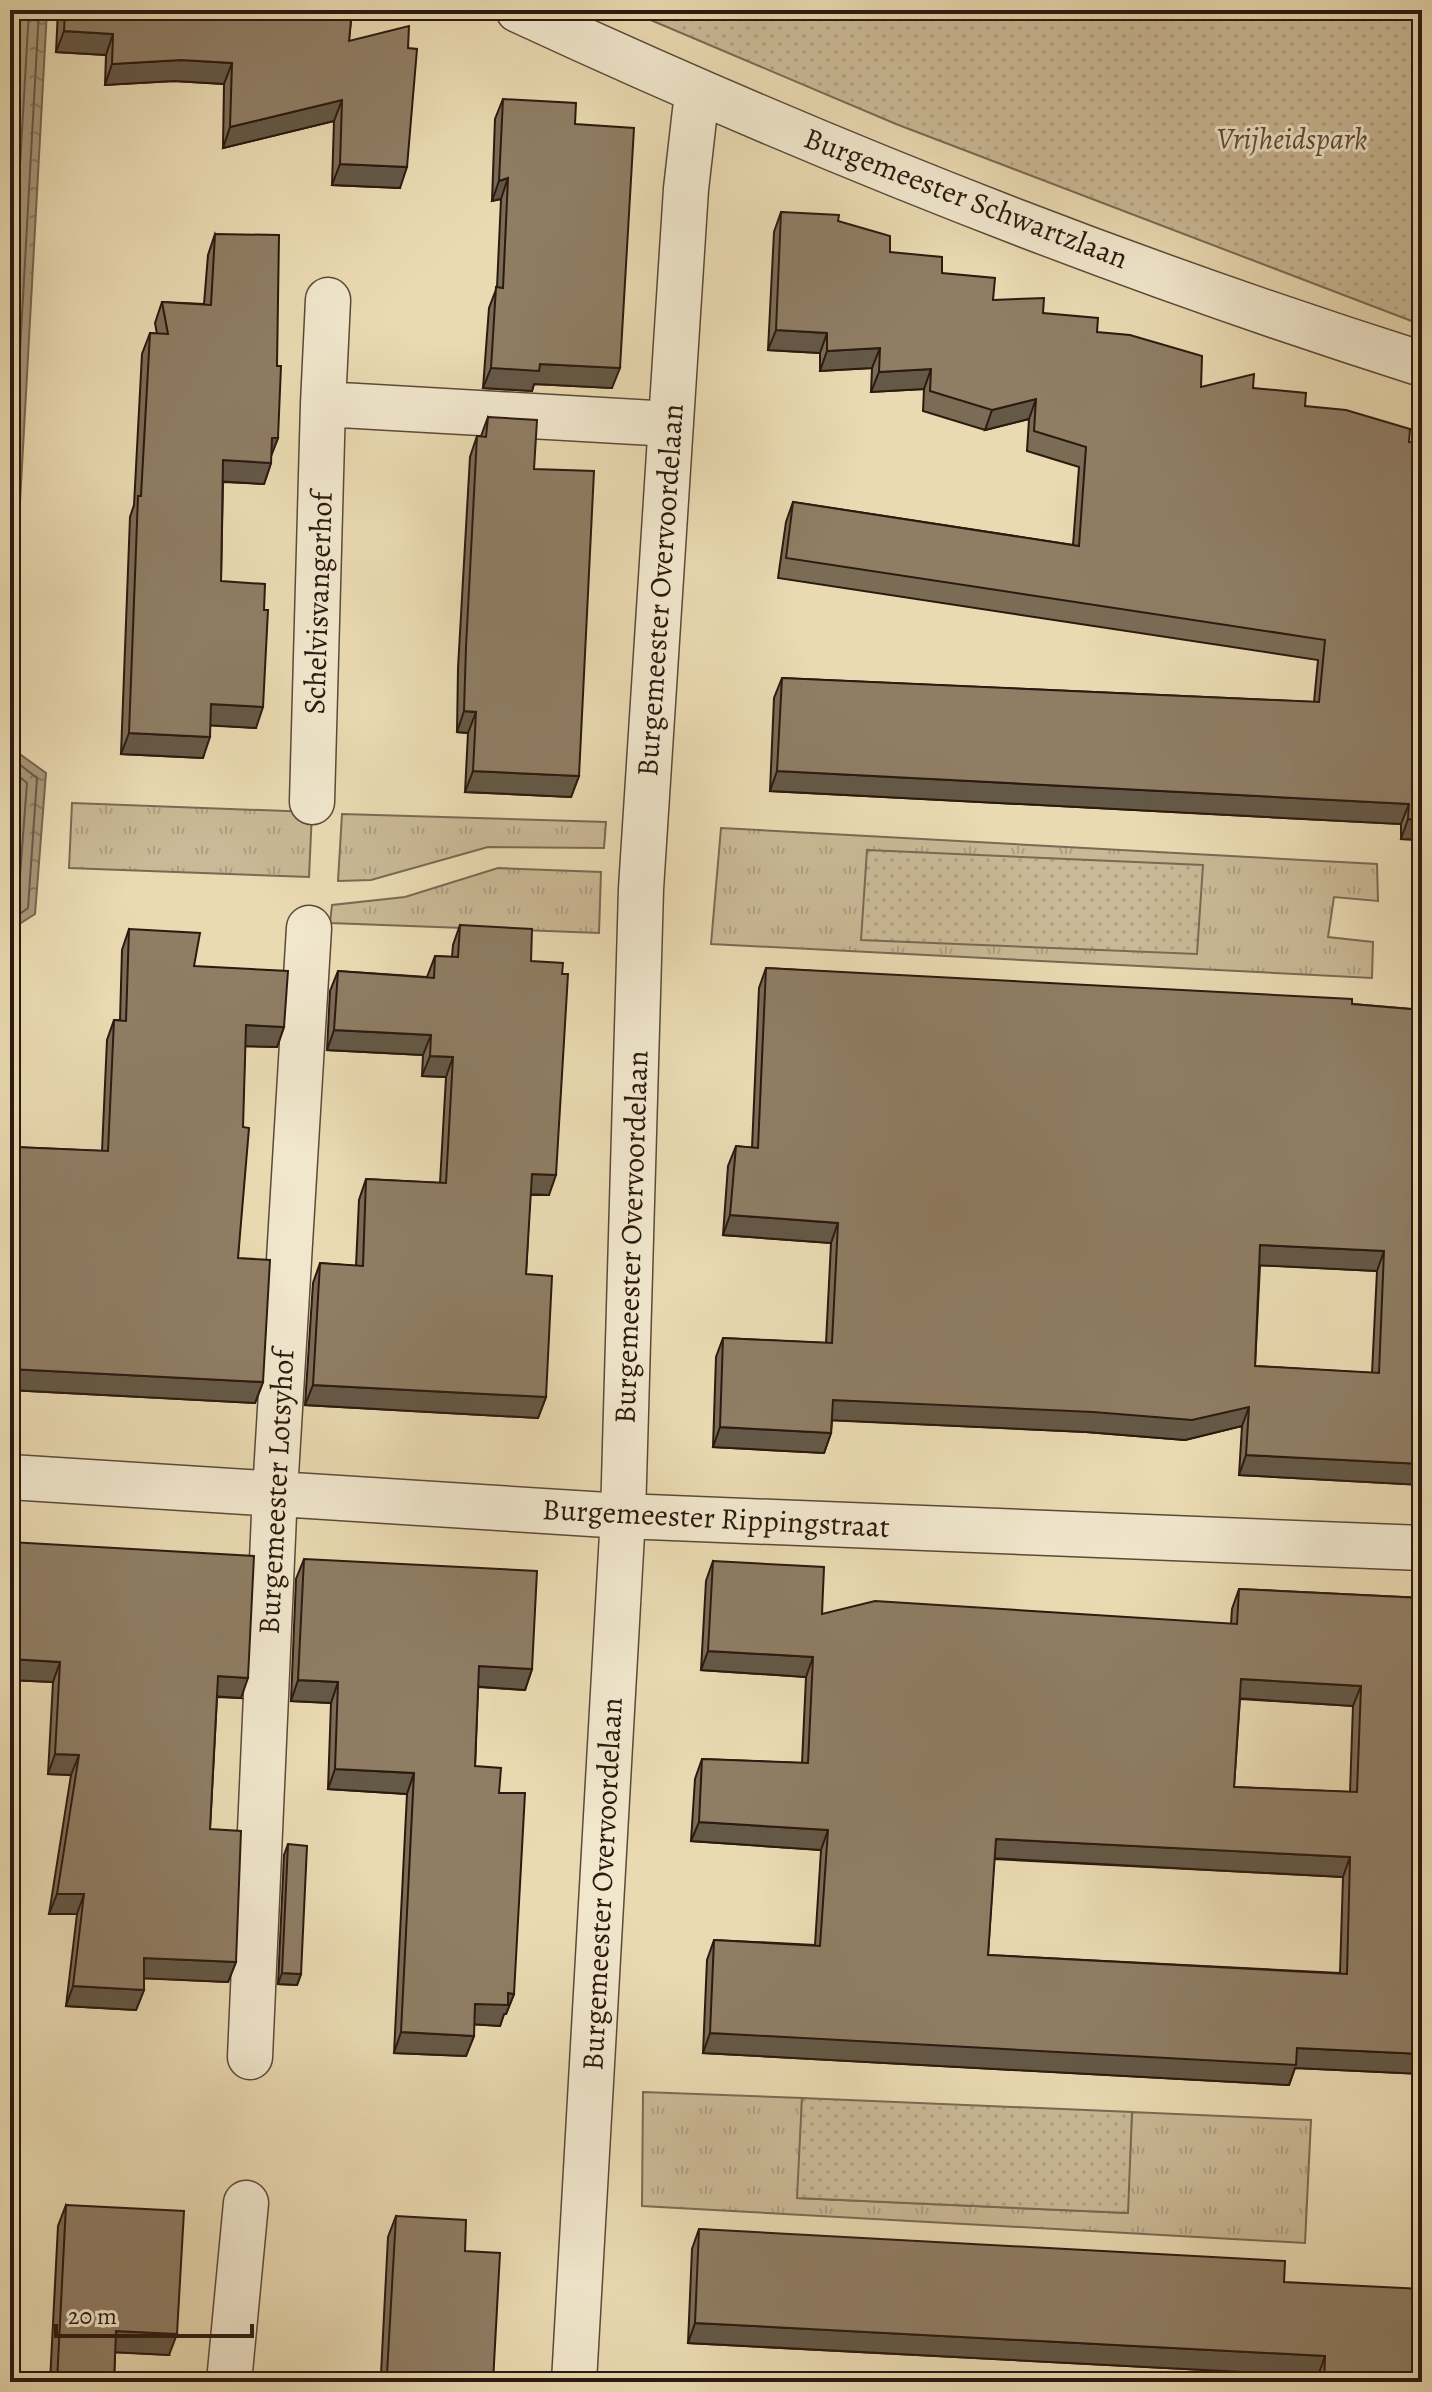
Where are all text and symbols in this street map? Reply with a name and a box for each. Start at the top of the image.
street label: Burgemeester Schwartzlaan [798,118,1134,278]
park label: Vrijheidspark [1217,119,1367,159]
street label: Burgemeester Overvoordelaan [627,402,693,778]
street label: Schelvisvangerhof [294,487,342,715]
street label: Burgemeester Overvoordelaan [604,1050,658,1424]
street label: Burgemeester Lotsyhof [249,1344,304,1635]
street label: Burgemeester Rippingstraat [541,1489,891,1547]
street label: Burgemeester Overvoordelaan [572,1697,632,2071]
scale bar [56,2288,252,2338]
text: 20 m [68,2300,117,2332]

